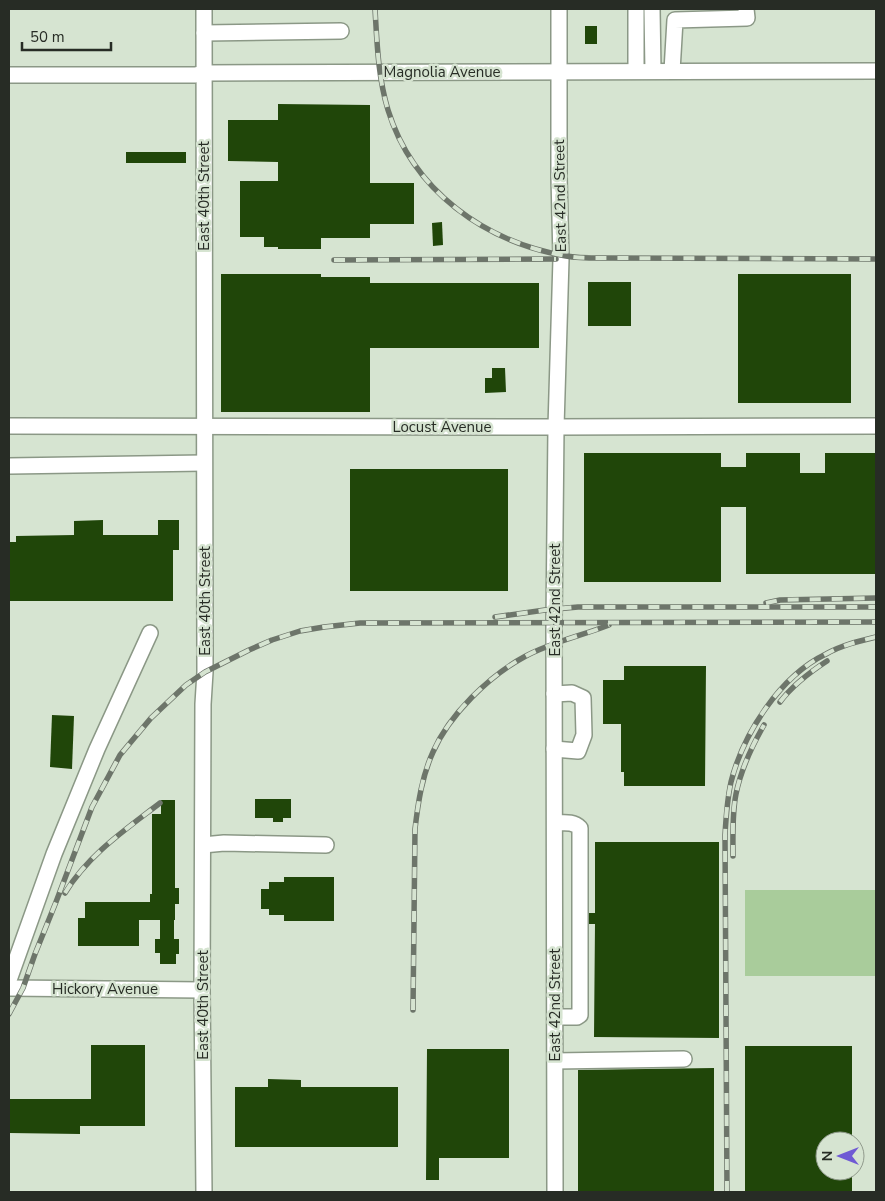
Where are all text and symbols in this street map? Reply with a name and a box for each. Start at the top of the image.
scale bar [22,20,111,52]
text: 50 m [30,27,65,47]
street label: Magnolia Avenue [383,62,501,82]
street label: East 42nd Street [549,139,571,253]
street label: East 40th Street [194,141,214,251]
street label: Locust Avenue [392,417,492,437]
street label: East 42nd Street [545,543,565,656]
street label: East 40th Street [195,546,215,656]
street label: East 42nd Street [545,948,565,1061]
street label: East 40th Street [193,950,213,1060]
street label: Hickory Avenue [52,979,158,999]
north arrow [815,1131,865,1181]
text: N [818,1151,837,1161]

